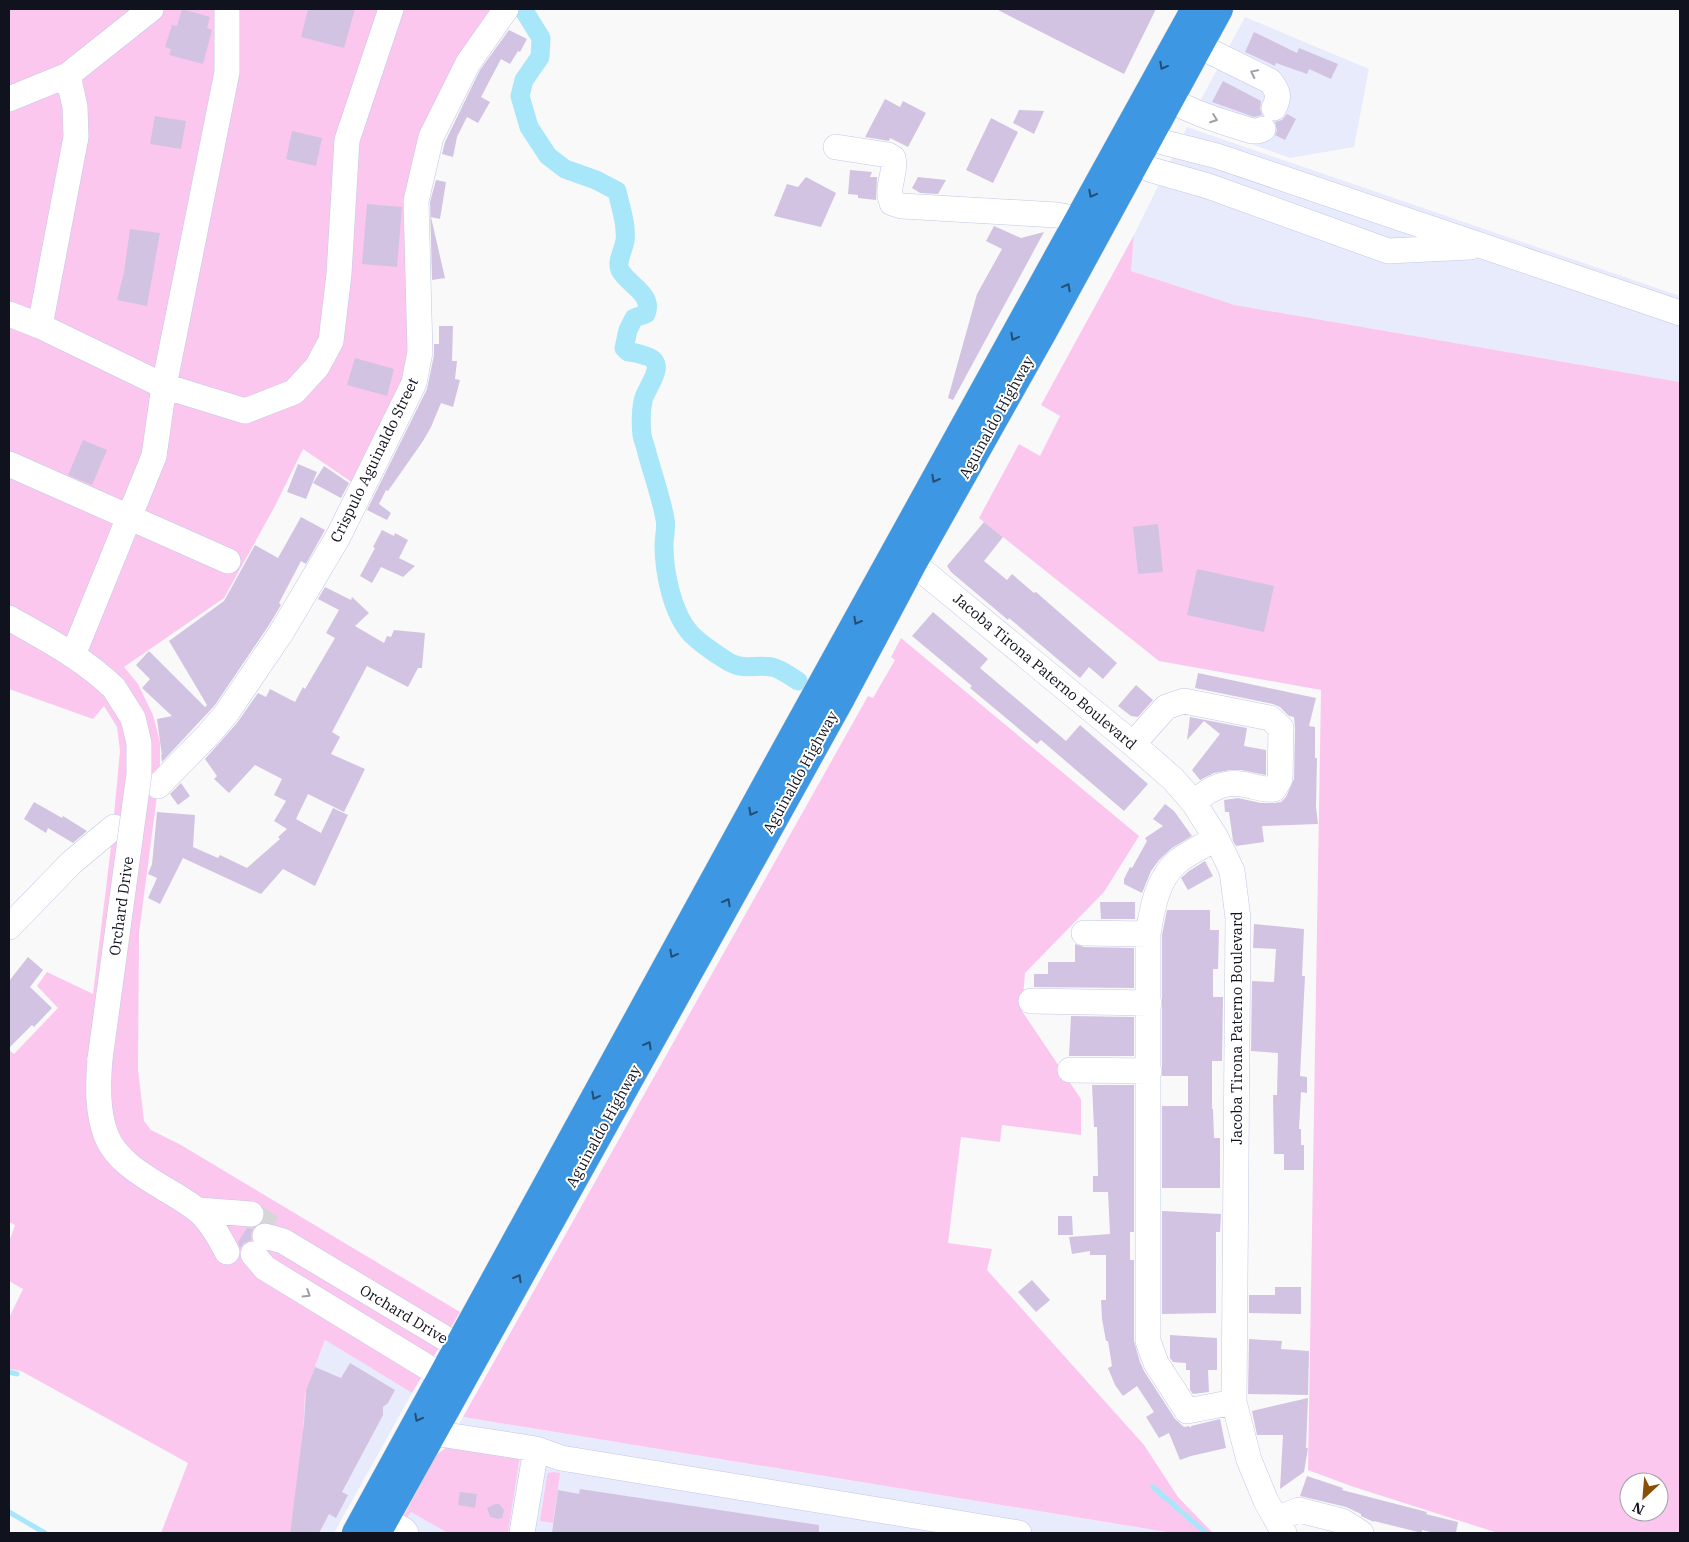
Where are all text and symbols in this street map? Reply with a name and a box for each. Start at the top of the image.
one-way arrow [1159,61,1169,70]
one-way arrow [1250,69,1259,79]
one-way arrow [1209,113,1217,123]
one-way arrow [1089,189,1099,198]
one-way arrow [1061,284,1071,293]
one-way arrow [1010,331,1020,340]
street label: Aguinaldo Highway [954,352,1038,482]
street label: Crispulo Aguinaldo Street [326,374,422,546]
one-way arrow [932,473,942,482]
street label: Jacoba Tirona Paterno Boulevard [949,589,1141,753]
one-way arrow [853,616,863,625]
street label: Aguinaldo Highway [758,707,842,837]
one-way arrow [748,806,758,815]
street label: Orchard Drive [105,855,137,957]
one-way arrow [721,899,731,908]
street label: Jacoba Tirona Paterno Boulevard [1227,911,1246,1145]
one-way arrow [669,949,679,958]
one-way arrow [642,1041,652,1050]
street label: Aguinaldo Highway [561,1061,645,1191]
one-way arrow [591,1091,601,1100]
one-way arrow [512,1275,522,1284]
street label: Orchard Drive [356,1280,452,1348]
one-way arrow [301,1287,310,1297]
one-way arrow [415,1413,425,1422]
north arrow [1619,1472,1669,1522]
text: N [1629,1498,1647,1519]

